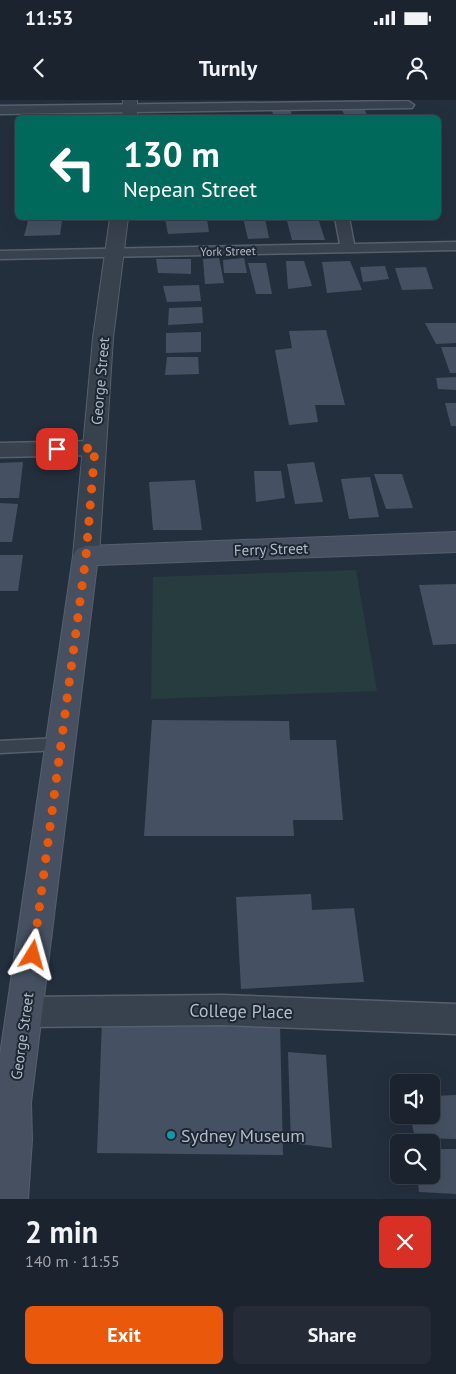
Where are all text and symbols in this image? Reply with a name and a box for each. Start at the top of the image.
text: 11:53 [25,6,73,30]
icon: back [25,54,53,82]
text: Turnly [199,54,257,82]
icon: person [403,54,431,82]
text: 130 m [123,131,220,177]
icon: left [40,135,105,200]
text: Nepean Street [123,175,257,203]
street label: York Street [200,243,256,259]
street label: George Street [87,336,113,426]
pin [36,428,78,470]
icon: arrive [43,435,71,463]
street label: Ferry Street [234,538,308,560]
position arrow [6,928,58,980]
street label: George Street [6,991,38,1081]
street label: College Place [189,999,293,1023]
map controls [390,1074,440,1184]
button: sound [390,1074,440,1124]
place label: Sydney Museum [181,1124,305,1147]
marker: Sydney Museum [165,1129,177,1141]
button: search [390,1134,440,1184]
text: 2 min [25,1212,98,1251]
button: close [379,1216,431,1268]
text: 140 m · 11:55 [25,1251,120,1271]
button: Exit [25,1306,223,1364]
button: Share [233,1306,431,1364]

